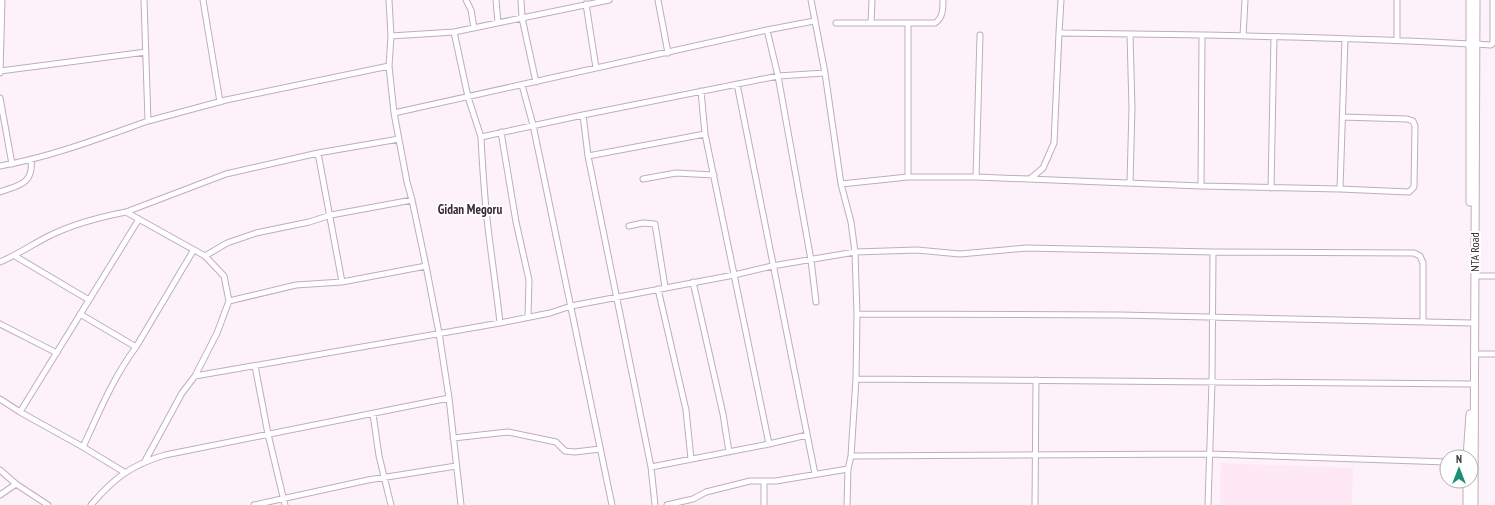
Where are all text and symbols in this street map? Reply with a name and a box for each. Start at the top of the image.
district label: Gidan Megoru [438,201,502,218]
street label: NTA Road [1467,232,1482,272]
north arrow [1439,449,1479,489]
text: N [1456,452,1462,466]

